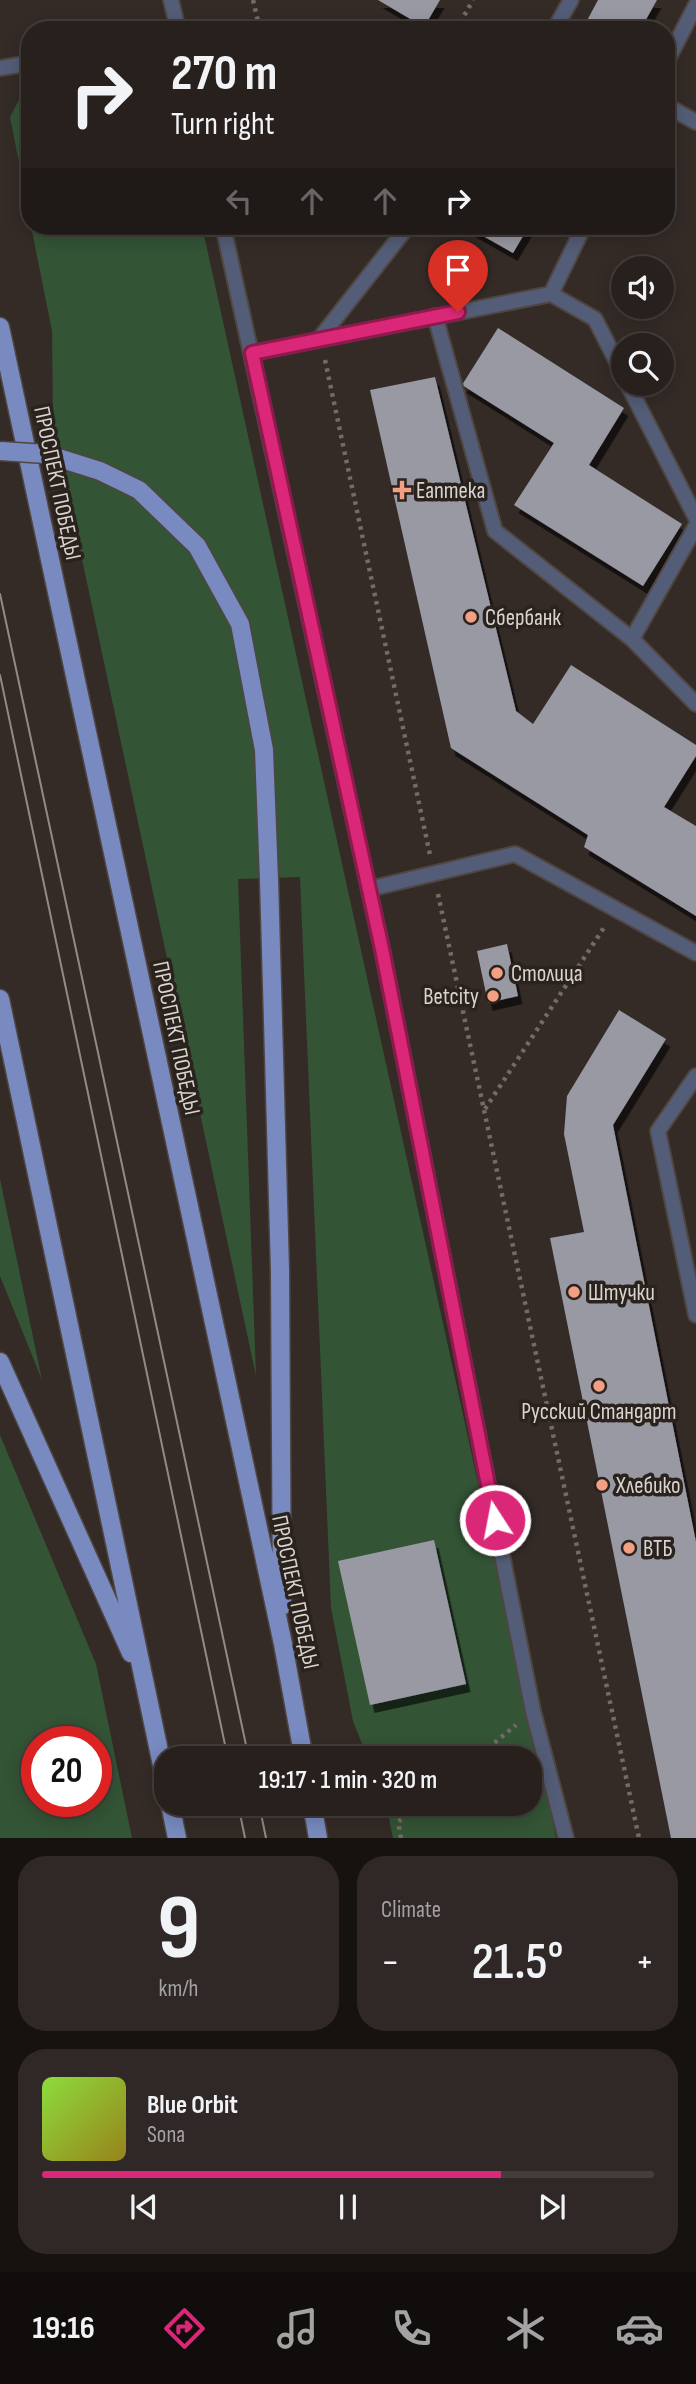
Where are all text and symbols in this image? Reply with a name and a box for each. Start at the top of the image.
text: 270 m [171,45,277,104]
icon: right [56,49,147,140]
text: Turn right [171,105,275,144]
icon: left [220,182,258,220]
icon: ahead [293,182,331,220]
icon: ahead [366,182,404,220]
icon: right [439,182,477,220]
pin [428,240,488,312]
icon: arrive [439,251,477,289]
map controls [611,256,674,396]
button: sound [611,256,674,319]
button: search [611,333,674,396]
street label: ПРОСПЕКТ ПОБЕДЫ [27,404,87,563]
place label: Еаптека [416,477,485,505]
marker: Еаптека [394,482,410,498]
place label: Сбербанк [485,604,561,632]
marker: Сбербанк [463,609,479,625]
street label: ПРОСПЕКТ ПОБЕДЫ [146,959,206,1118]
place label: Столица [511,960,583,988]
marker: Столица [489,965,505,981]
place label: Betcity [423,983,479,1011]
marker: Betcity [485,988,501,1004]
place label: Штучки [588,1279,655,1307]
marker: Штучки [566,1284,582,1300]
marker: Русский Стандарт [591,1378,607,1394]
place label: Русский Стандарт [521,1398,677,1426]
place label: Хлебико [615,1472,681,1500]
marker: Хлебико [594,1477,610,1493]
position arrow [458,1483,532,1557]
street label: ПРОСПЕКТ ПОБЕДЫ [265,1513,325,1672]
place label: ВТБ [643,1535,673,1563]
marker: ВТБ [621,1540,637,1556]
speed limit sign: 20 [21,1726,112,1817]
text: 19:17 · 1 min · 320 m [259,1765,437,1796]
text: 9 [157,1875,200,1984]
text: Climate [381,1896,441,1924]
text: 21.5° [472,1931,563,1994]
text: − [381,1940,400,1985]
text: + [635,1940,654,1985]
text: km/h [159,1975,198,2003]
text: Blue Orbit [147,2090,238,2121]
text: Sona [147,2121,185,2149]
icon: previous [125,2188,163,2226]
icon: pause [329,2188,367,2226]
icon: next [533,2188,571,2226]
icon: directions [160,2304,209,2353]
icon: music [273,2304,322,2353]
icon: phone [387,2304,436,2353]
icon: climate [501,2304,550,2353]
icon: car [615,2304,664,2353]
text: 19:16 [32,2309,95,2348]

